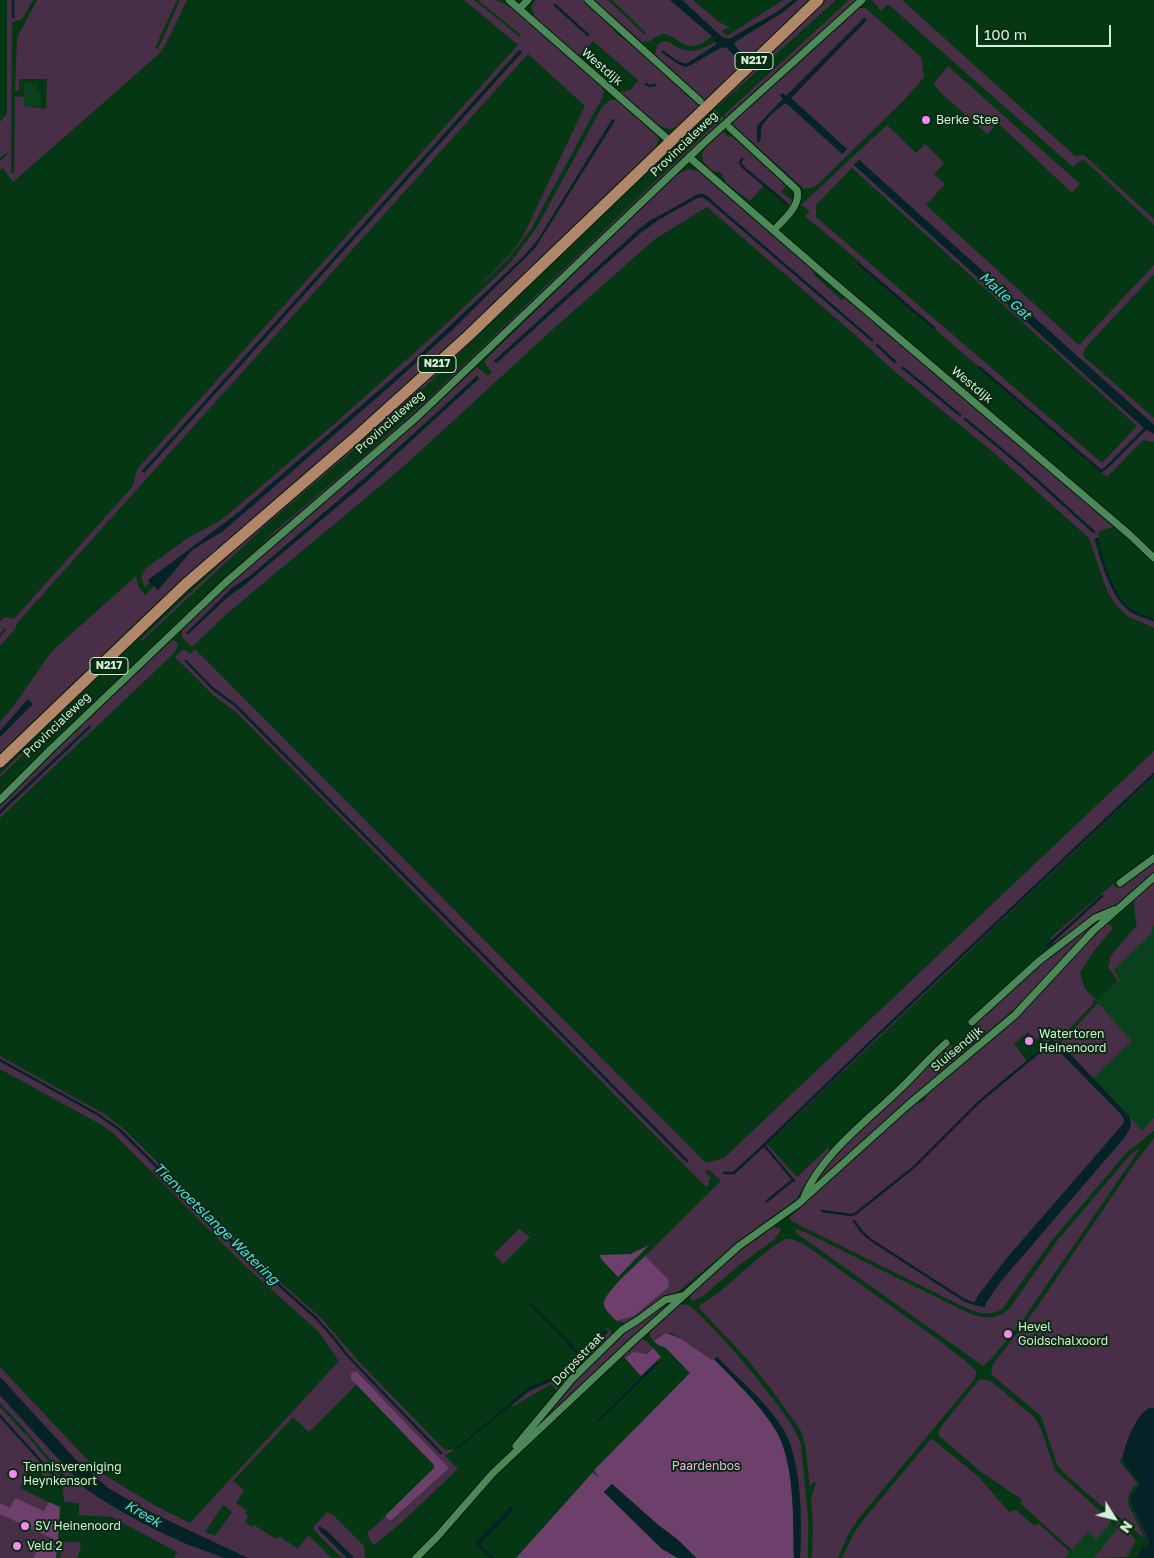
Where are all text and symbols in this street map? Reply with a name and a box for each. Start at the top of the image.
scale bar [979,15,1114,47]
text: 100 m [984,25,1027,43]
street label: Westdijk [579,45,625,89]
road number: N217 [735,52,773,70]
street label: Provincialeweg [647,108,721,180]
place label: Berke Stee [936,113,998,127]
marker: Berke Stee [920,114,932,126]
water label: Malle Gat [976,268,1034,324]
road number: N217 [418,356,456,372]
street label: Westdijk [948,363,996,407]
street label: Provincialeweg [353,387,427,457]
road number: N217 [90,658,128,674]
street label: Provincialeweg [20,689,94,761]
street label: Sluisendijk [928,1023,986,1075]
place label: Watertoren Heinenoord [1039,1027,1106,1055]
marker: Watertoren Heinenoord [1023,1035,1035,1047]
water label: Tienvoetslange Watering [150,1160,282,1288]
place label: Hevel Goidschalxoord [1018,1320,1108,1348]
marker: Hevel Goidschalxoord [1002,1328,1014,1340]
street label: Dorpsstraat [549,1330,607,1388]
park label: Paardenbos [672,1459,740,1473]
place label: Tennisvereniging Heynkensort [23,1460,122,1488]
marker: Tennisvereniging Heynkensort [7,1468,19,1480]
north arrow [1089,1493,1139,1543]
water label: Kreek [122,1497,164,1531]
text: N [1117,1518,1137,1536]
place label: SV Heinenoord [35,1519,121,1533]
marker: SV Heinenoord [19,1520,31,1532]
place label: Veld 2 [27,1539,62,1553]
marker: Veld 2 [11,1540,23,1552]

